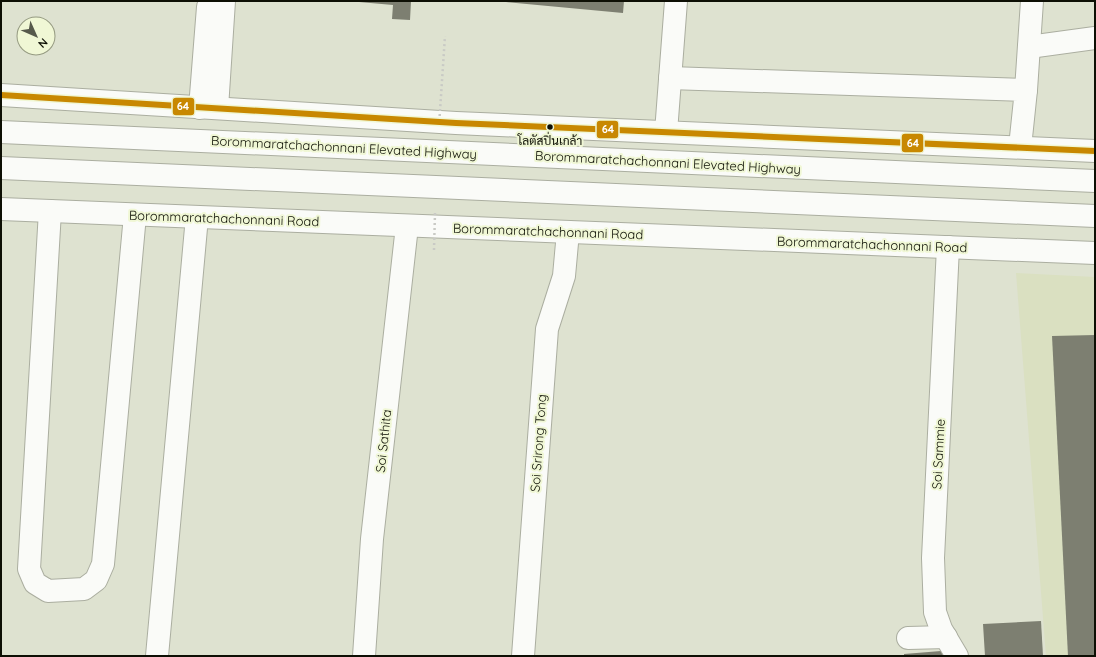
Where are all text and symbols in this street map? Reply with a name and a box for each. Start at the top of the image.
north arrow [16,16,56,56]
text: N [35,35,51,51]
line badge: 64 [172,97,195,116]
text: 64 [177,99,190,113]
line badge: 64 [596,120,619,139]
marker: โลตัสปิ่นเกล้า [545,122,555,132]
text: 64 [602,122,615,136]
place label: โลตัสปิ่นเกล้า [517,131,582,148]
street label: Borommaratchachonnani Elevated Highway [211,132,477,162]
line badge: 64 [901,133,924,153]
text: 64 [907,136,920,150]
street label: Borommaratchachonnani Elevated Highway [535,147,801,177]
street label: Borommaratchachonnani Road [129,207,319,229]
street label: Borommaratchachonnani Road [453,220,643,242]
street label: Borommaratchachonnani Road [777,233,967,255]
street label: Soi Srirong Tong [527,394,549,492]
street label: Soi Sathita [372,409,394,473]
street label: Soi Sammie [928,418,948,490]

